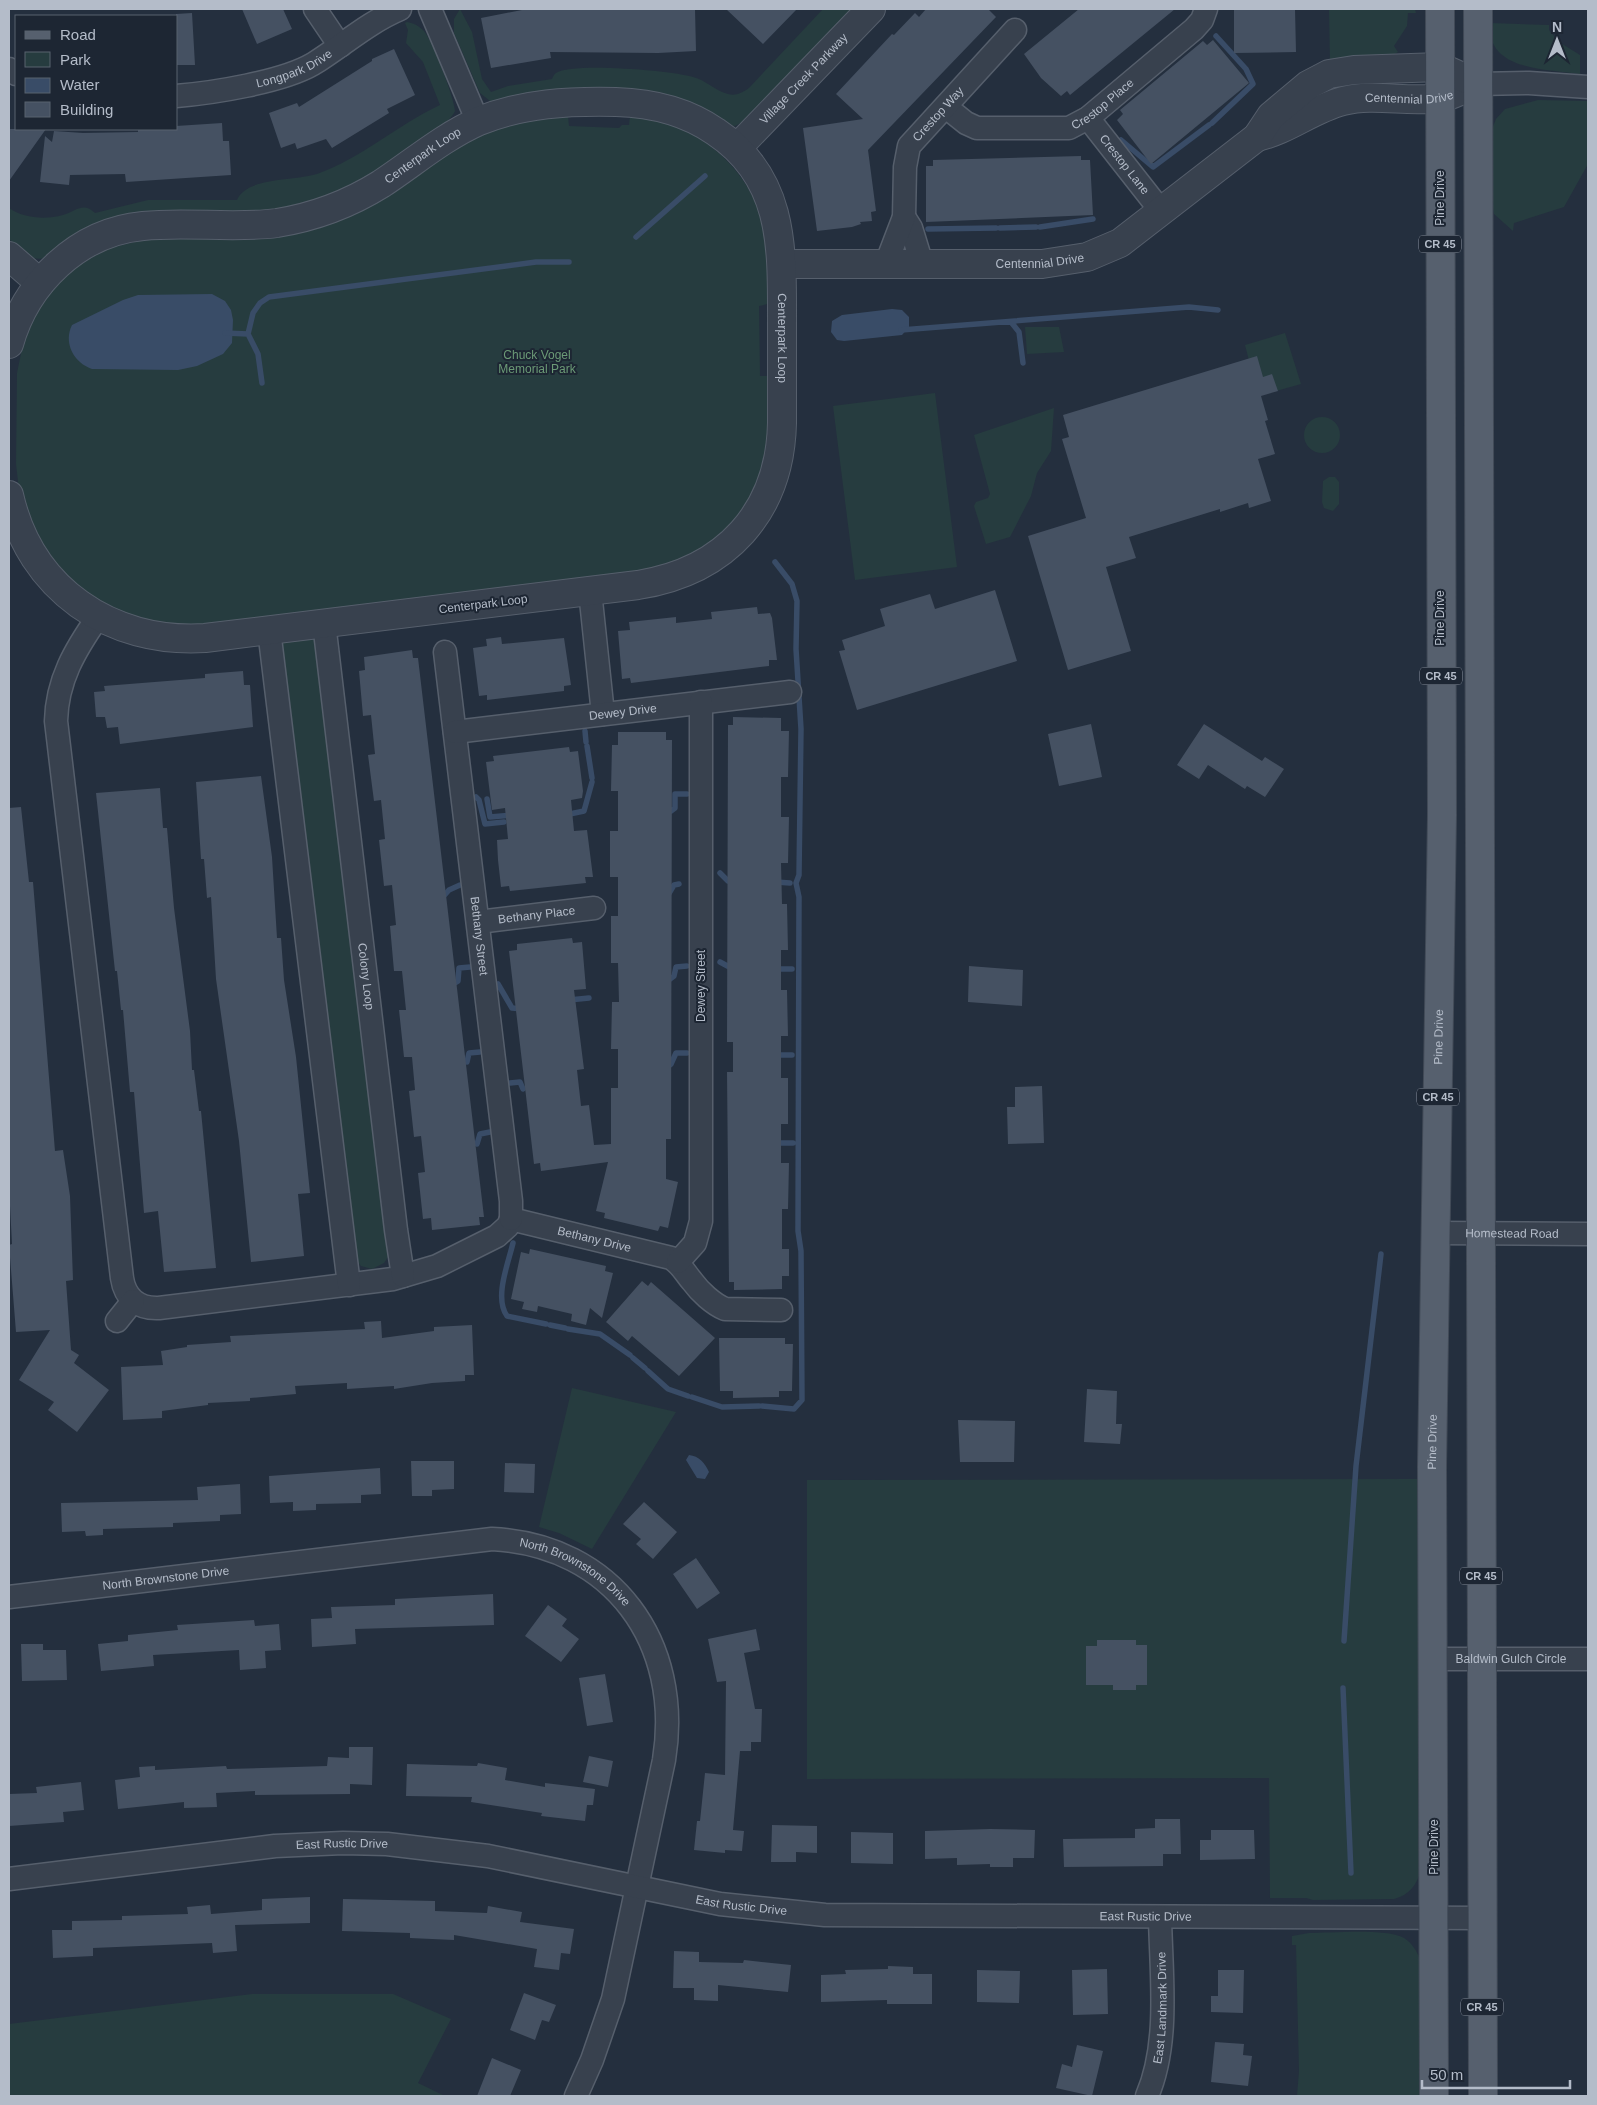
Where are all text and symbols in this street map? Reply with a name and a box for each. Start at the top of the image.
legend [15,15,178,130]
north arrow [1532,15,1582,65]
text: N [1552,19,1562,35]
text: Road [60,26,96,43]
street label: Village Creek Parkway [757,31,851,127]
street label: Longpark Drive [255,46,335,90]
text: Park [60,51,91,68]
street label: Crestop Place [1069,75,1137,133]
text: Water [60,76,99,93]
street label: Crestop Way [910,84,967,144]
street label: Centennial Drive [1365,87,1456,107]
text: Building [60,101,113,118]
street label: Centerpark Loop [382,124,464,187]
street label: Crestop Lane [1097,132,1152,197]
street label: Pine Drive [1433,170,1447,226]
road number: CR 45 [1419,235,1461,252]
street label: Centennial Drive [996,251,1085,271]
street label: Centerpark Loop [775,293,789,383]
park label: Chuck Vogel Memorial Park [498,348,577,376]
street label: Pine Drive [1433,590,1447,646]
street label: Centerpark Loop [438,592,529,616]
road number: CR 45 [1420,668,1462,684]
street label: Dewey Drive [588,701,658,723]
street label: Bethany Street [467,896,491,977]
street label: Bethany Place [497,903,576,927]
street label: Colony Loop [355,942,377,1011]
street label: Dewey Street [694,949,708,1022]
street label: Pine Drive [1431,1009,1446,1065]
road number: CR 45 [1417,1088,1459,1106]
street label: Bethany Drive [556,1224,633,1255]
street label: Homestead Road [1465,1226,1559,1241]
street label: Pine Drive [1425,1414,1440,1470]
street label: North Brownstone Drive [518,1535,633,1609]
street label: North Brownstone Drive [102,1564,230,1593]
road number: CR 45 [1460,1568,1502,1584]
street label: Baldwin Gulch Circle [1456,1652,1567,1666]
street label: Pine Drive [1427,1819,1441,1875]
street label: East Rustic Drive [296,1836,388,1852]
street label: East Rustic Drive [694,1892,788,1918]
street label: East Rustic Drive [1100,1909,1192,1924]
street label: East Landmark Drive [1150,1951,1170,2065]
road number: CR 45 [1461,1998,1503,2015]
scale bar [1422,2058,1570,2090]
text: 50 m [1430,2066,1463,2083]

